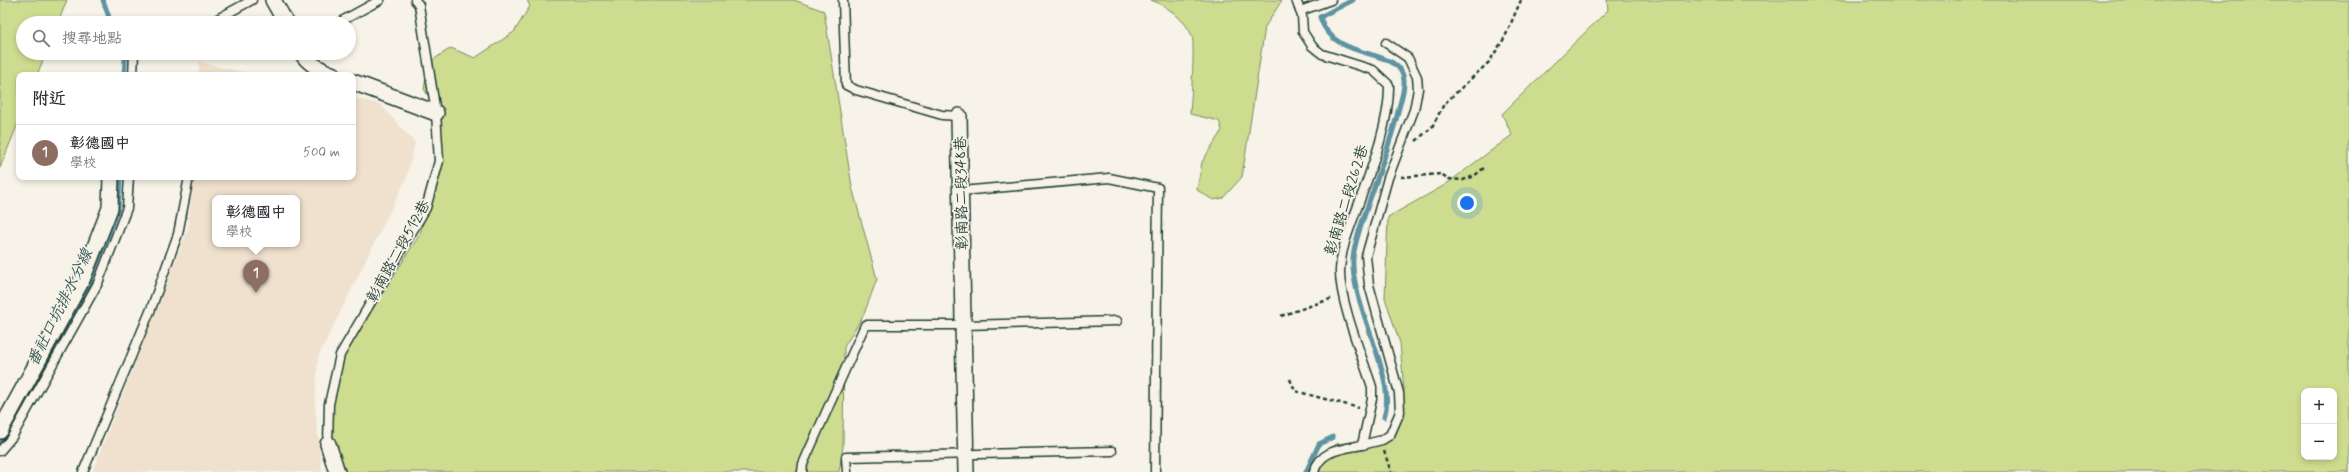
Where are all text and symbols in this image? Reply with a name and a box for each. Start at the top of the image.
search box [16,16,356,60]
icon: search [30,27,52,49]
text: 搜尋地點 [62,29,122,49]
text: 附近 [32,88,66,110]
text: 彰德國中 [70,134,130,154]
street label: 彰南路二段348巷 [951,136,973,250]
street label: 彰南路二段262巷 [1321,143,1373,258]
text: 1 [42,144,48,161]
text: 500 m [303,144,340,161]
text: 學校 [70,155,96,172]
your location [1457,193,1477,213]
popup [212,195,300,247]
street label: 彰南路二段512巷 [362,197,435,306]
text: 彰德國中 [226,203,286,223]
text: 學校 [226,224,252,241]
water label: 番社口坑排水分線 [23,245,98,370]
pin: 1 [243,260,269,293]
map controls [2301,388,2337,460]
button: + [2301,388,2337,424]
button: − [2301,424,2337,460]

